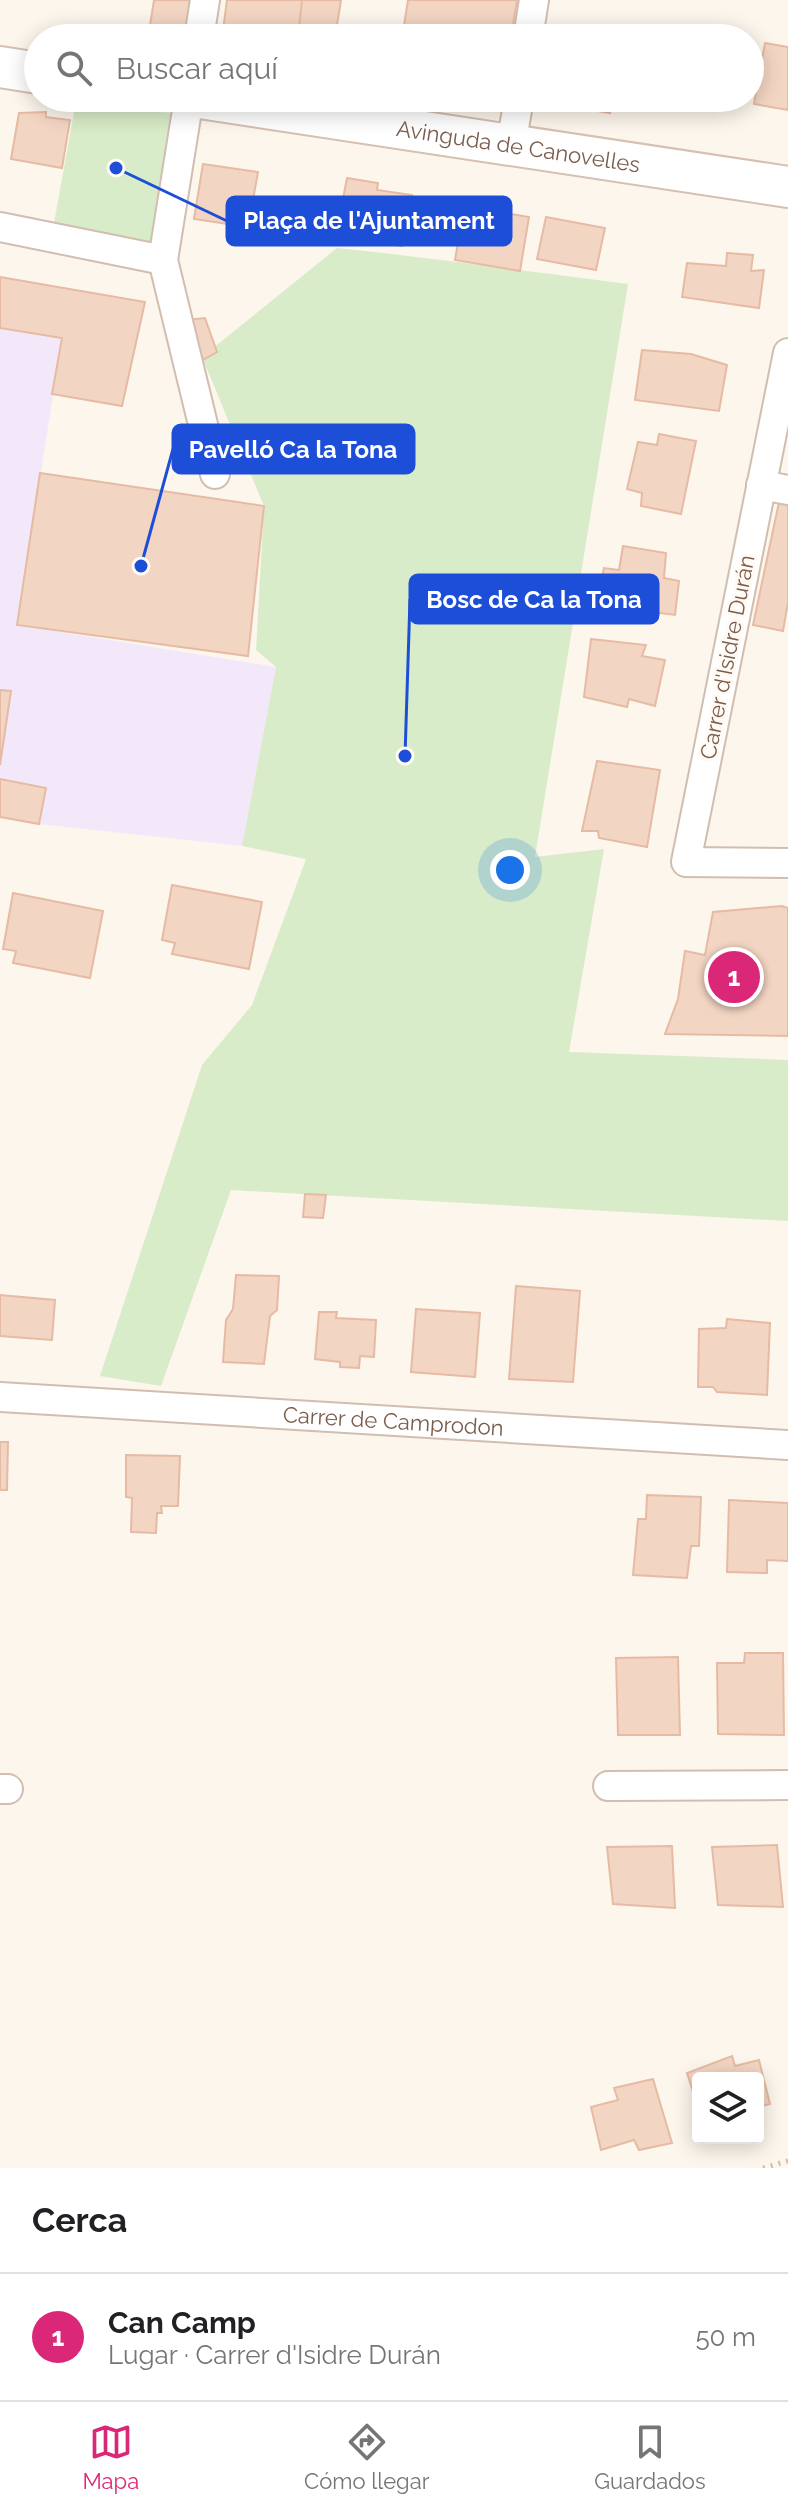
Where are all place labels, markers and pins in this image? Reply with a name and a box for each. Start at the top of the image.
callout: Plaça de l'Ajuntament [227,197,511,245]
callout: Pavelló Ca la Tona [173,425,414,473]
callout: Bosc de Ca la Tona [410,575,658,623]
pin: 1 [708,947,760,1007]

